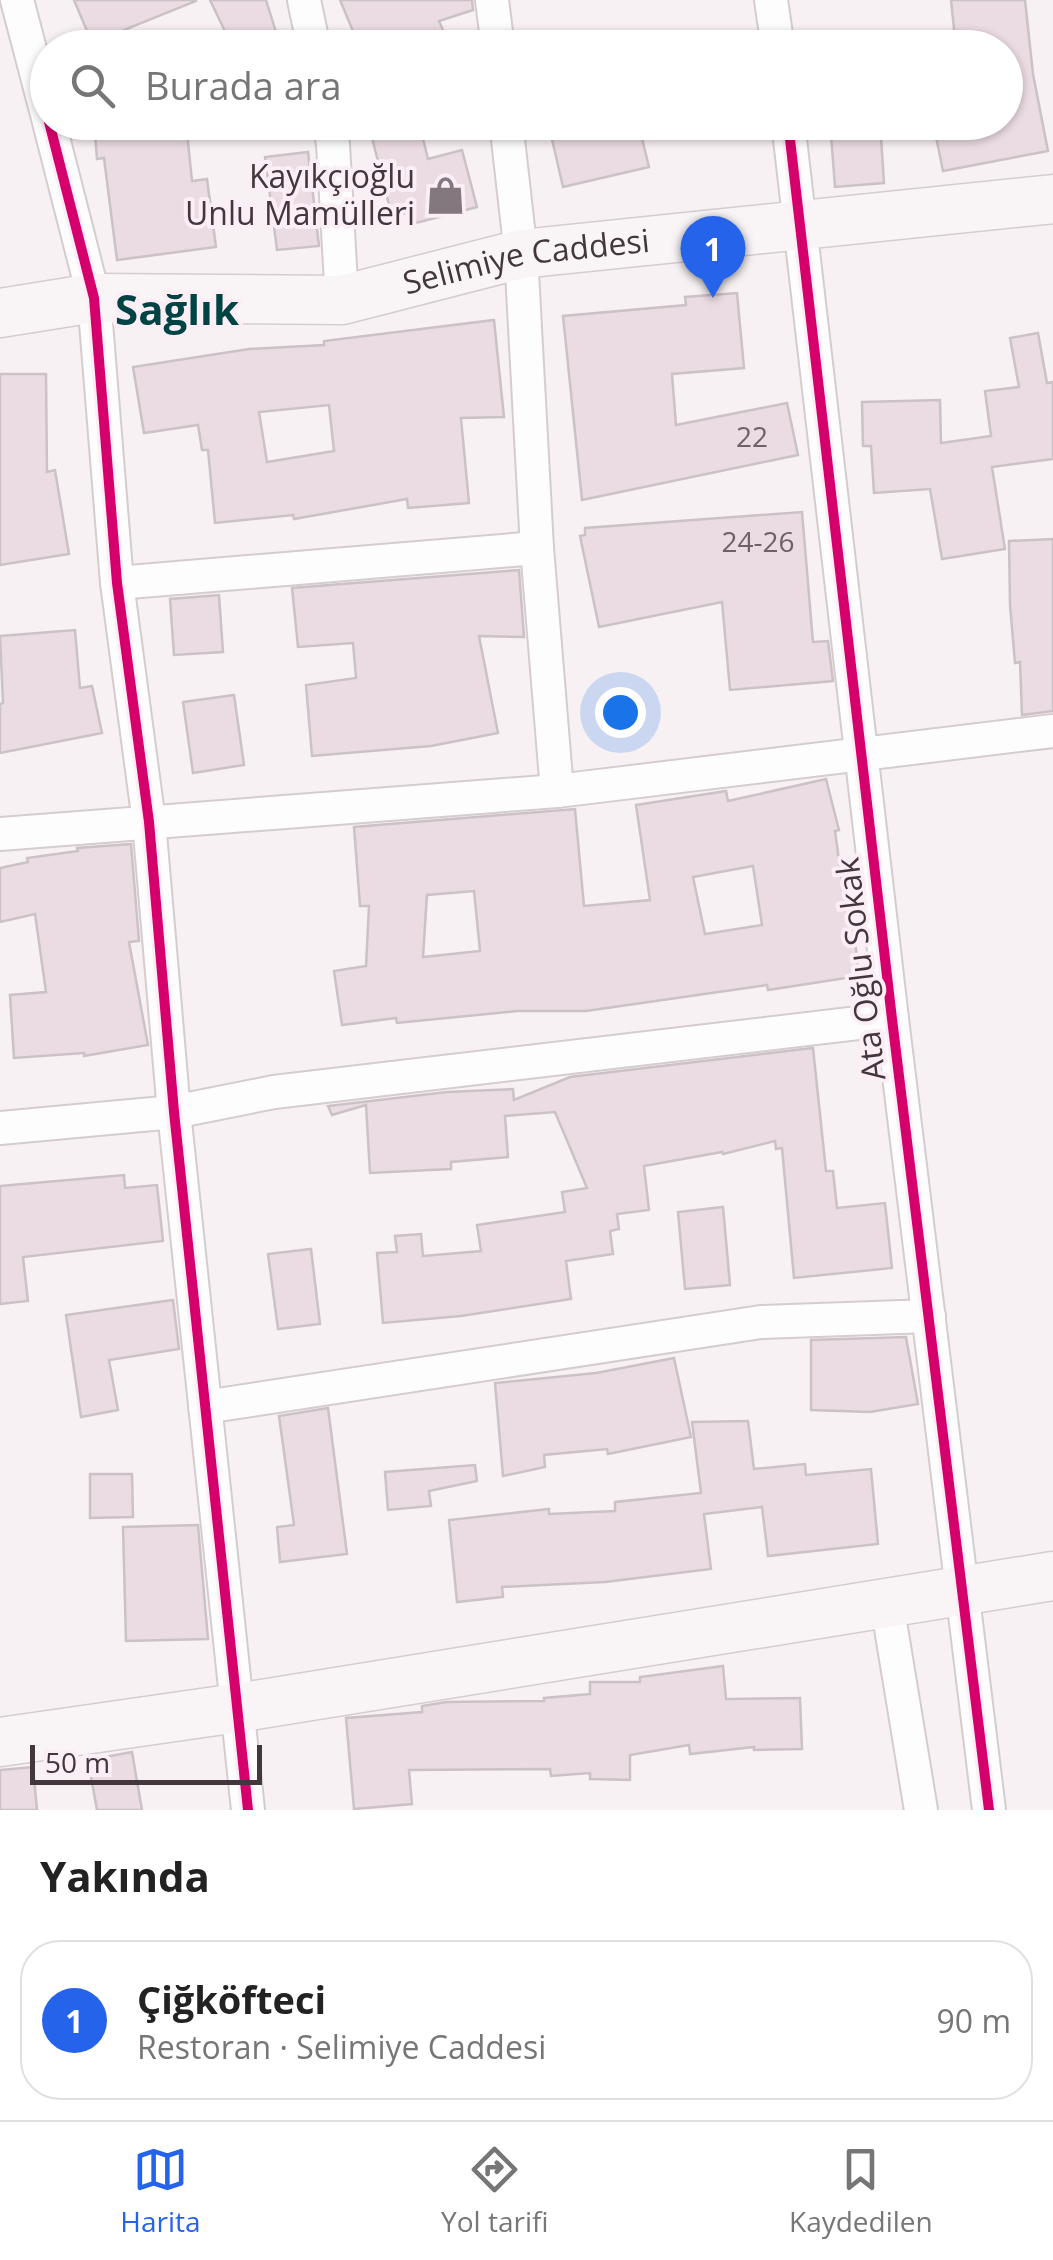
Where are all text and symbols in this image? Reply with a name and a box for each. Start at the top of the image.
search box [30,30,1023,140]
icon: search [65,58,120,113]
text: Burada ara [145,59,342,111]
place label: Kayıkçıoğlu Unlu Mamülleri [185,154,415,234]
shop icon: Kayıkçıoğlu Unlu Mamülleri [424,174,466,216]
pin: 1 [680,216,746,298]
street label: Selimiye Caddesi [398,218,651,304]
district label: Sağlık [115,280,240,337]
house number: 22 [736,417,768,455]
house number: 24-26 [721,522,795,560]
your location [595,687,646,738]
street label: Ata Oğlu Sokak [824,855,895,1083]
scale bar [30,1740,262,1784]
text: 50 m [45,1743,110,1781]
text: Yakında [40,1847,210,1904]
text: Çiğköfteci [137,1973,326,2025]
text: 1 [65,1999,84,2042]
text: 90 m [936,1999,1011,2042]
text: Restoran · Selimiye Caddesi [137,2025,546,2068]
tab: Harita [120,2142,201,2240]
tab: Yol tarifi [441,2142,548,2240]
tab: Kaydedilen [789,2142,933,2240]

